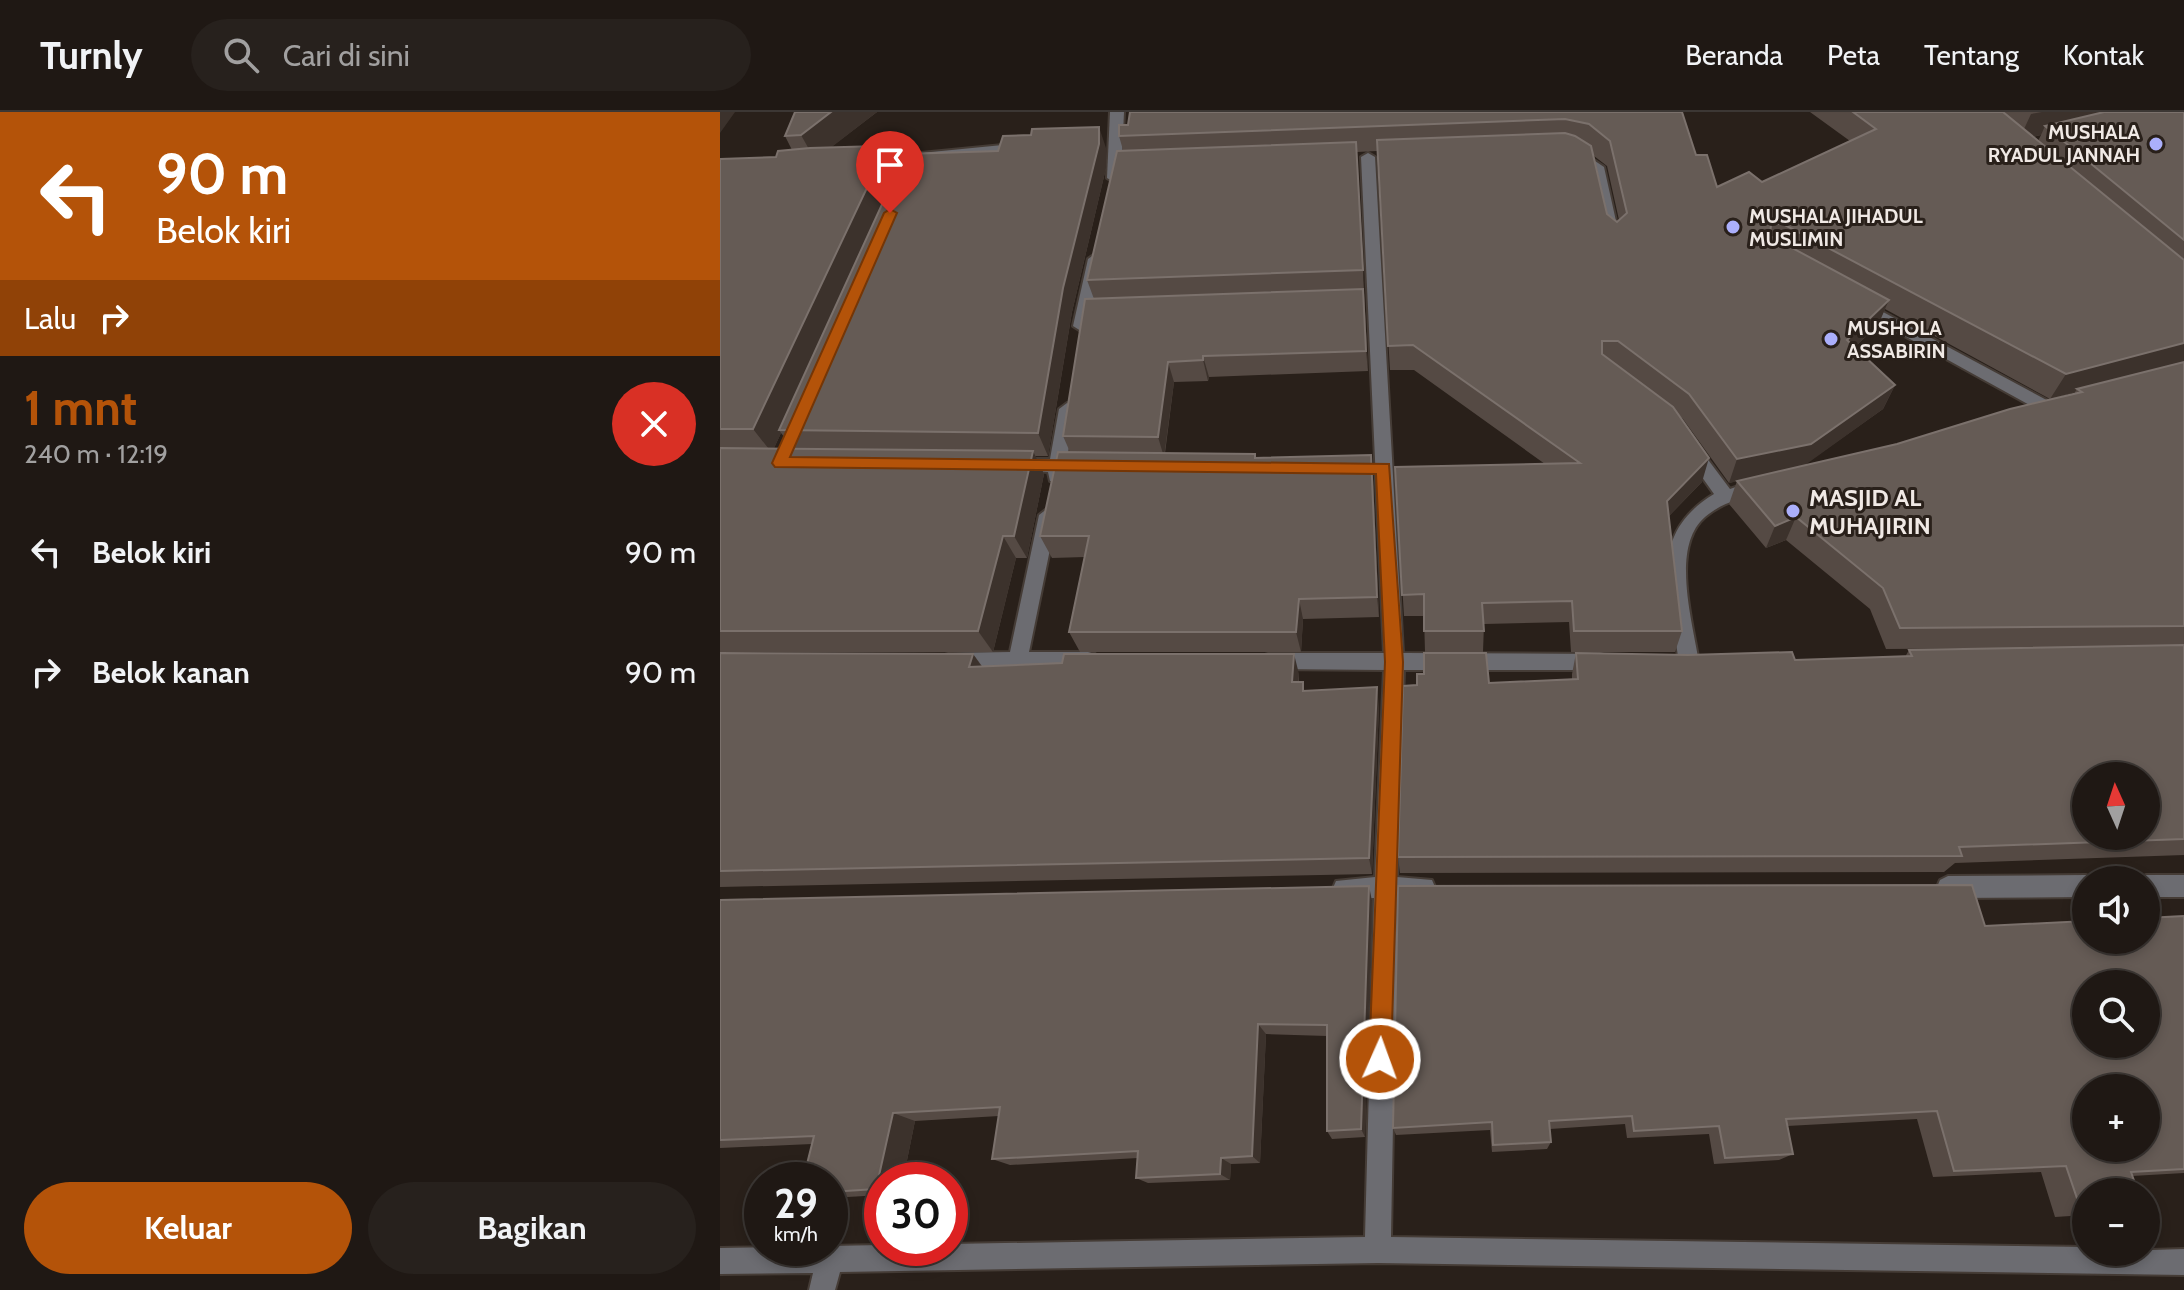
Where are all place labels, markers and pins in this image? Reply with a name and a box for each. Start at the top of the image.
place label: MUSHALA RYADUL JANNAH [1988,120,2140,167]
pin [856,131,924,213]
marker: MUSHALA RYADUL JANNAH [2147,135,2165,153]
place label: MUSHALA JIHADUL MUSLIMIN [1749,204,1923,251]
marker: MUSHALA JIHADUL MUSLIMIN [1724,218,1742,236]
place label: MUSHOLA ASSABIRIN [1847,316,1946,363]
marker: MUSHOLA ASSABIRIN [1822,330,1840,348]
place label: MASJID AL MUHAJIRIN [1809,483,1931,540]
marker: MASJID AL MUHAJIRIN [1784,502,1802,520]

